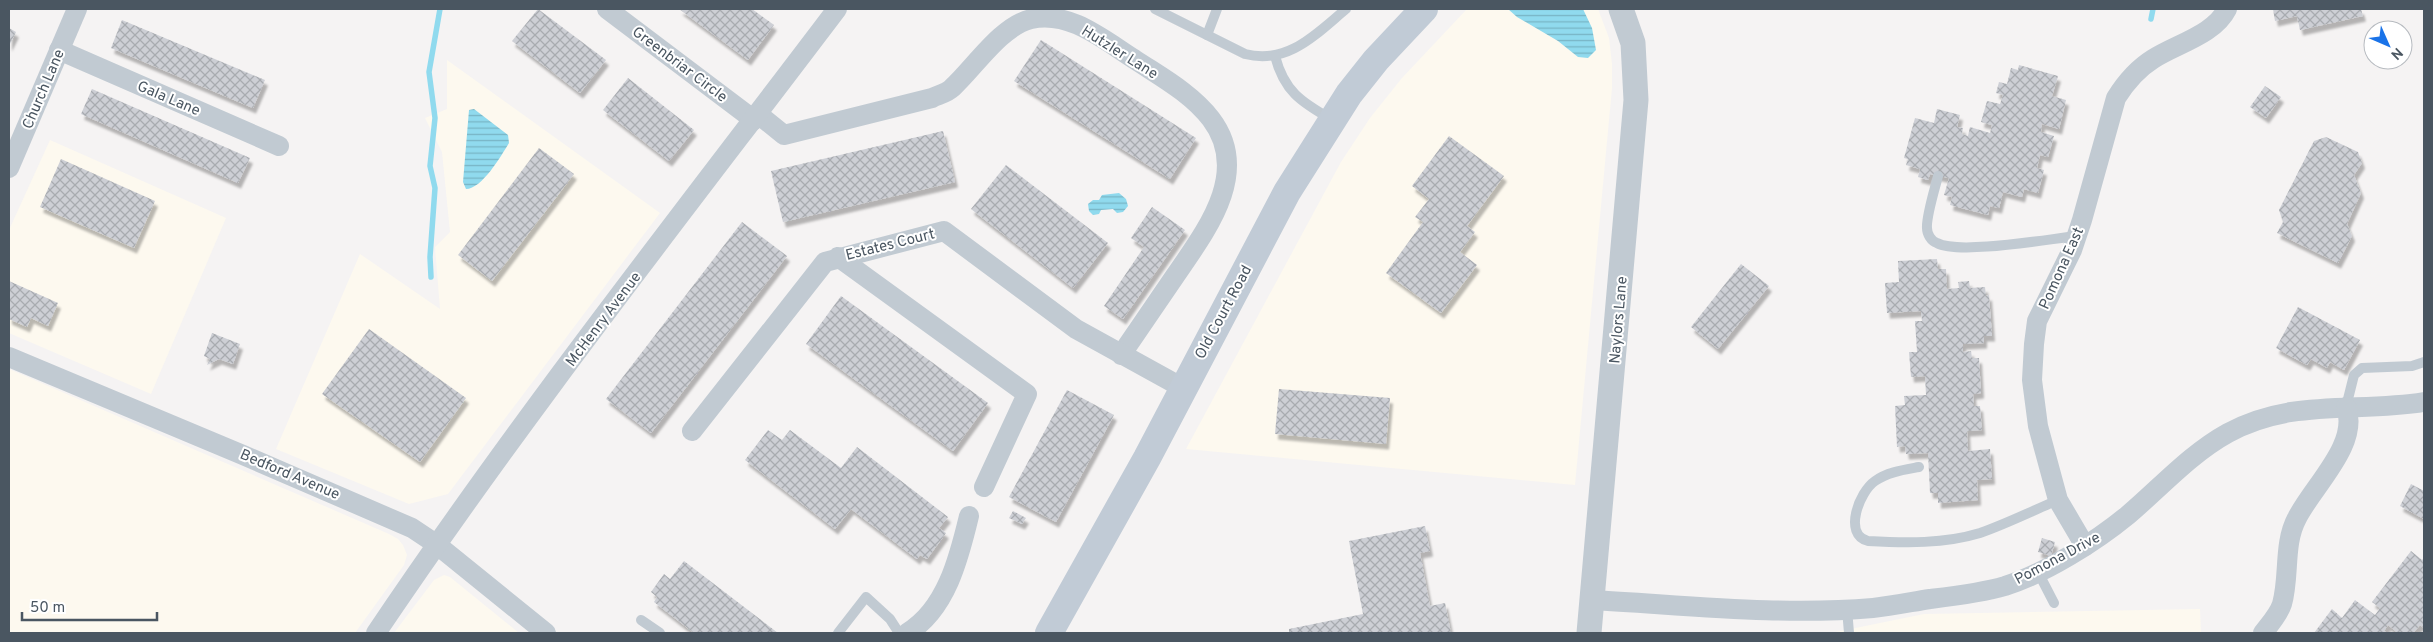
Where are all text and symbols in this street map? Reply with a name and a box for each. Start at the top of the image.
north arrow [2363,20,2413,70]
street label: Hutzler Lane [1077,22,1161,84]
street label: Greenbriar Circle [628,23,731,107]
text: N [2387,44,2406,63]
street label: Church Lane [19,47,70,132]
street label: Gala Lane [134,78,203,121]
street label: Pomona East [2036,224,2089,313]
street label: Estates Court [844,225,937,266]
street label: Old Court Road [1192,263,1257,363]
street label: McHenry Avenue [562,269,646,371]
street label: Naylors Lane [1606,276,1633,365]
street label: Bedford Avenue [237,446,342,505]
street label: Pomona Drive [2012,529,2104,590]
scale bar [22,590,158,622]
text: 50 m [30,599,65,618]

